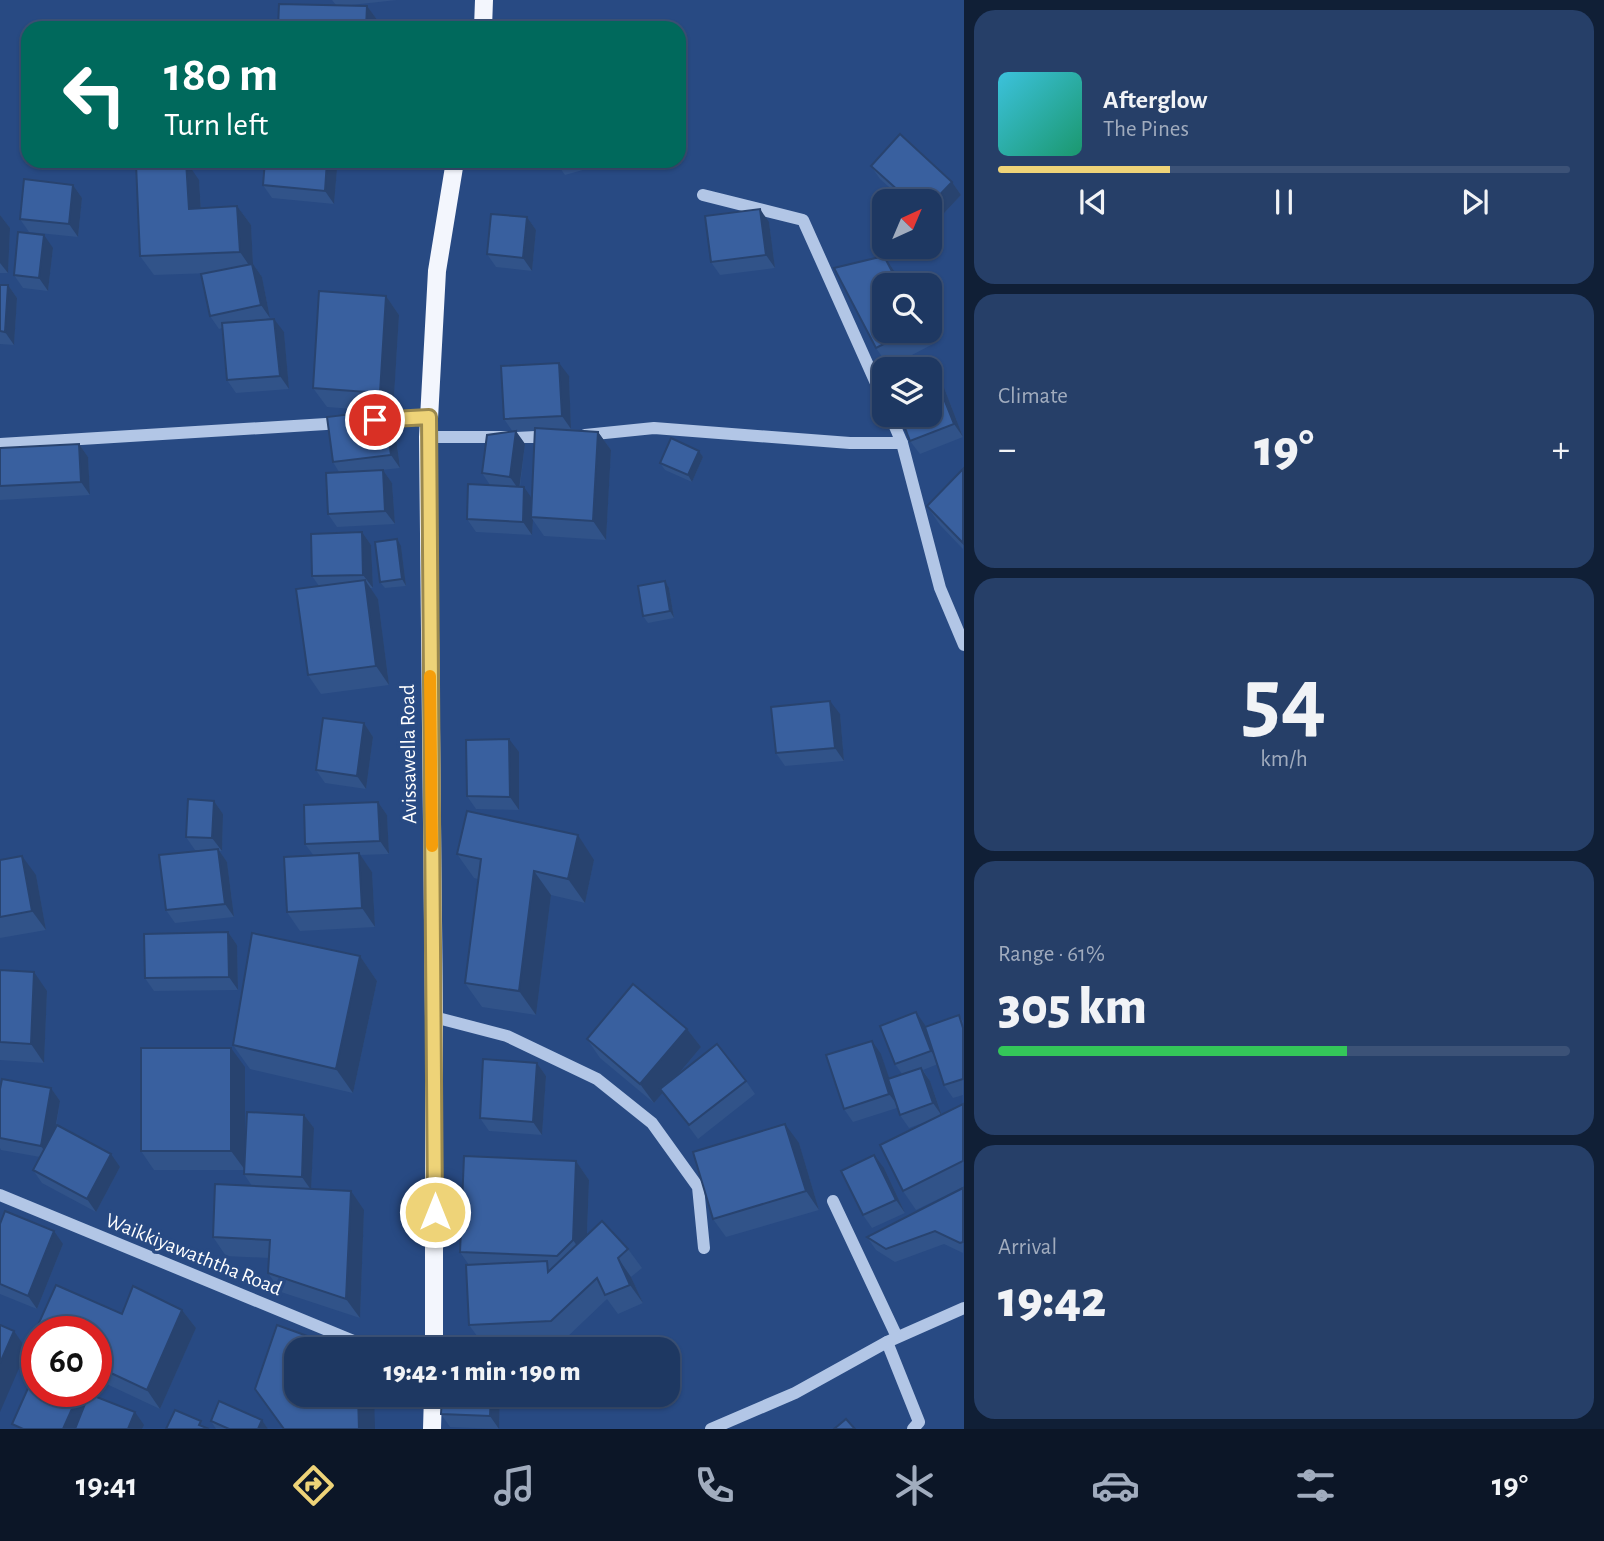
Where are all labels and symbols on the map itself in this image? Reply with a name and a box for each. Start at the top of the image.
north arrow [872,189,942,259]
pin [345,390,405,450]
street label: Avissawella Road [397,684,420,824]
position arrow [398,1175,472,1249]
street label: Waikkiyawaththa Road [103,1209,285,1300]
speed limit sign: 60 [21,1316,112,1407]

